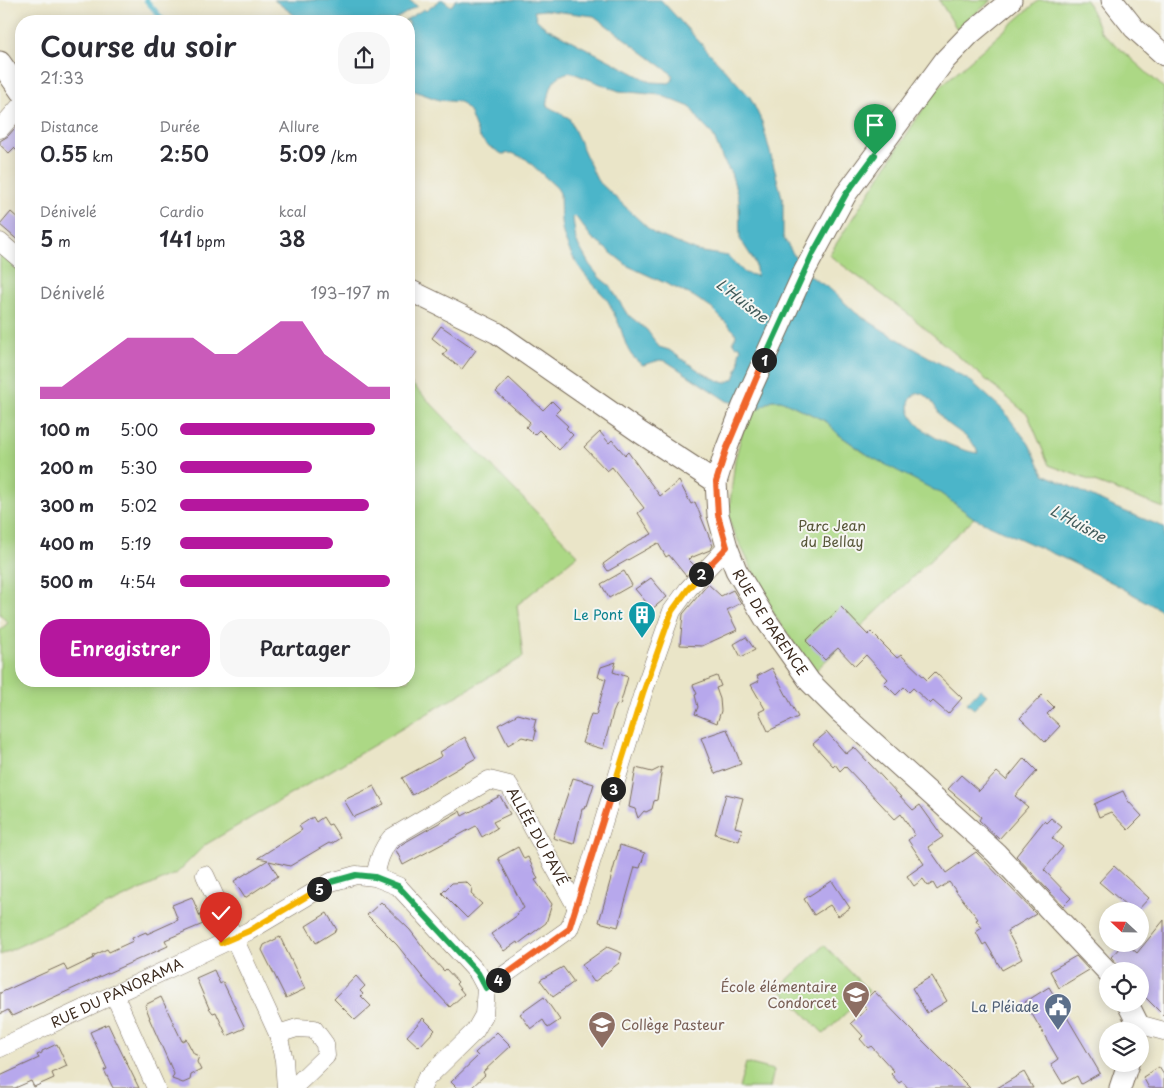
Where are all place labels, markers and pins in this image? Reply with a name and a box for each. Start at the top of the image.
pin [854,104,896,155]
pin: 1 [752,348,776,372]
pin: 2 [688,562,714,586]
building icon: Le Pont [627,600,657,639]
place label: Le Pont [573,604,623,625]
pin: 3 [600,776,626,802]
pin: 5 [306,876,332,902]
pin [200,892,242,943]
pin: 4 [486,968,510,992]
place label: École élémentaire Condorcet [721,976,837,1013]
school or university icon: École élémentaire Condorcet [841,980,871,1019]
public building icon: La Pléiade [1043,992,1073,1031]
place label: La Pléiade [971,996,1039,1017]
school or university icon: Collège Pasteur [587,1010,617,1049]
place label: Collège Pasteur [621,1014,725,1035]

